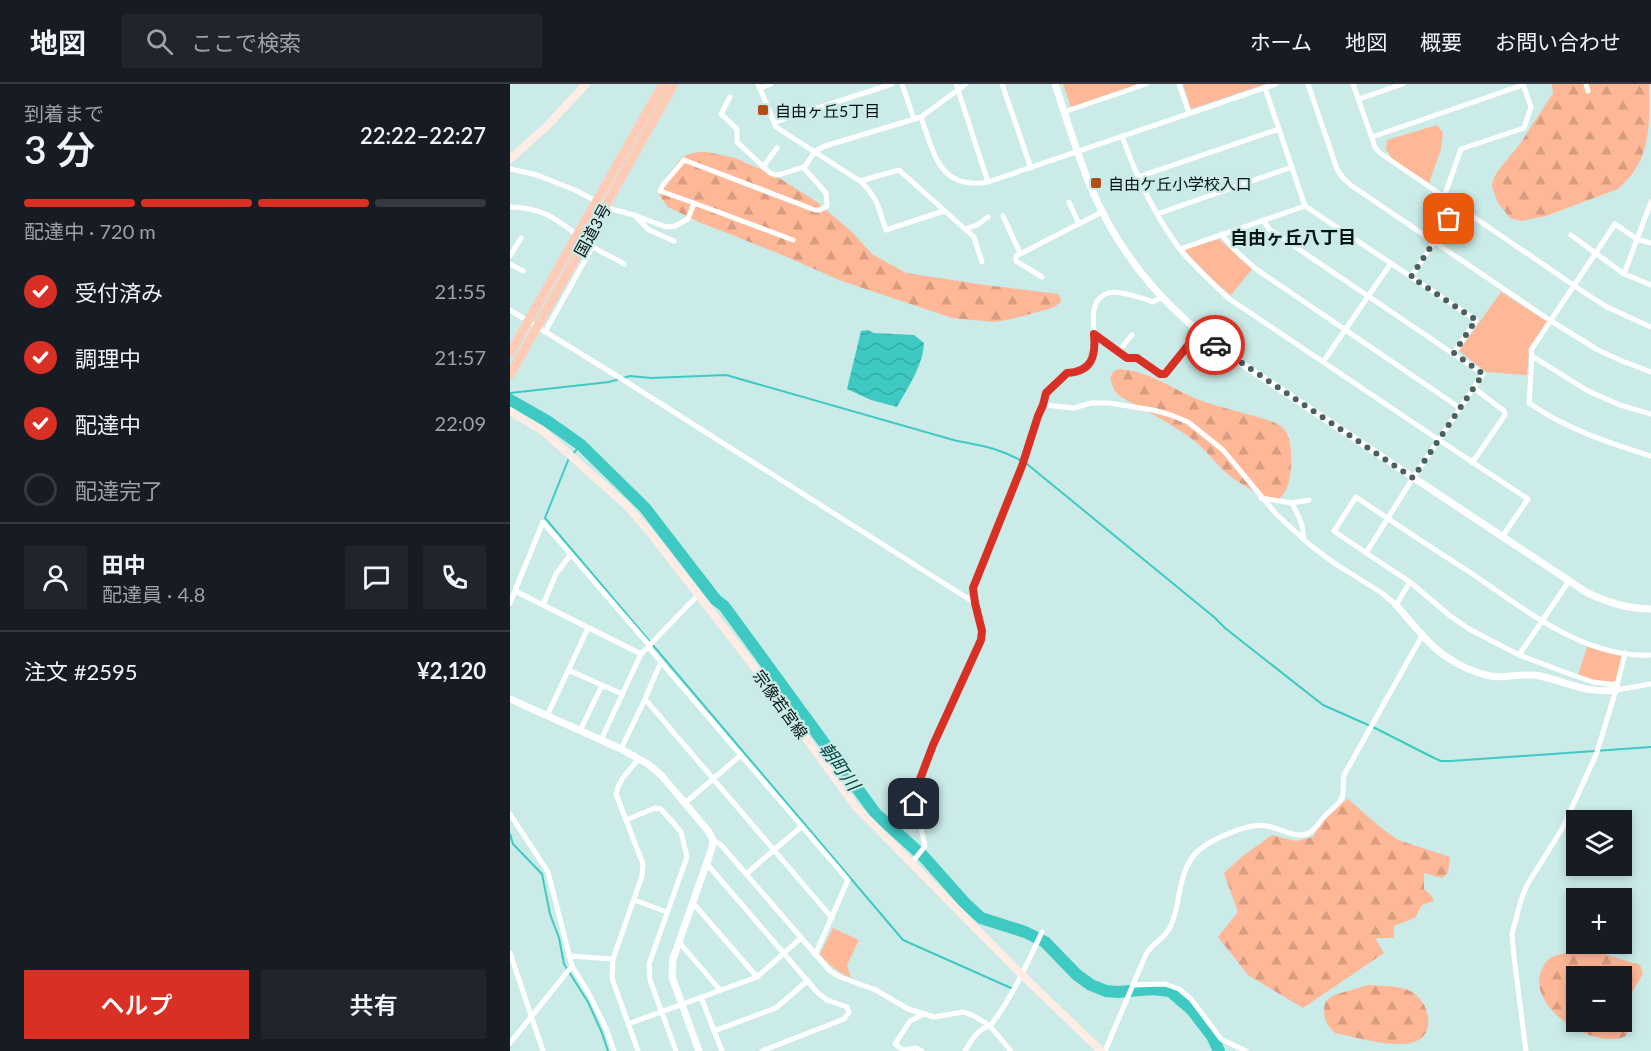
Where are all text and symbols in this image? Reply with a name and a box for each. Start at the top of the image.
search box [122,14,542,68]
text: 地図 [30,25,86,59]
icon: search [143,25,176,58]
text: ここで検索 [191,29,301,56]
text: ホーム [1250,29,1312,54]
text: 地図 [1345,29,1387,54]
text: 概要 [1420,29,1462,54]
text: お問い合わせ [1495,29,1621,54]
text: 到着まで [24,101,104,125]
place label: 自由ヶ丘5丁目 [775,101,880,120]
marker: 自由ヶ丘5丁目 [756,103,770,117]
text: 22:22–22:27 [360,122,486,149]
text: 3 分 [24,126,95,172]
place label: 自由ケ丘小学校入口 [1108,174,1252,193]
marker: 自由ケ丘小学校入口 [1089,176,1103,190]
pin [1423,193,1474,244]
street label: 国道3号 [570,200,614,260]
icon: bag [1432,202,1465,235]
text: 配達中 · 720 m [24,219,156,243]
district label: 自由ヶ丘八丁目 [1230,226,1356,248]
icon: check [24,275,57,308]
text: 受付済み [75,279,163,306]
text: 21:55 [435,279,486,303]
courier [1185,315,1245,375]
icon: car [1199,329,1232,362]
icon: check [24,341,57,374]
text: 調理中 [75,345,141,372]
text: 21:57 [435,345,486,369]
icon: check [24,407,57,440]
text: 配達中 [75,411,141,438]
text: 22:09 [435,411,486,435]
text: 配達完了 [75,477,163,504]
button: person [24,546,87,609]
button: chat [345,546,408,609]
button: phone [423,546,486,609]
text: 田中 [102,551,146,578]
text: 配達員 · 4.8 [102,582,205,606]
text: ¥2,120 [417,657,486,684]
text: 注文 #2595 [24,658,137,685]
street label: 宗像若宮線 [750,666,812,742]
water label: 朝町川 [815,738,866,796]
pin [888,778,939,829]
icon: home [897,787,930,820]
map controls [1566,810,1632,1032]
button: layers [1566,810,1632,876]
button: + [1566,888,1632,954]
button: − [1566,966,1632,1032]
button: ヘルプ [24,970,249,1039]
button: 共有 [261,970,486,1039]

